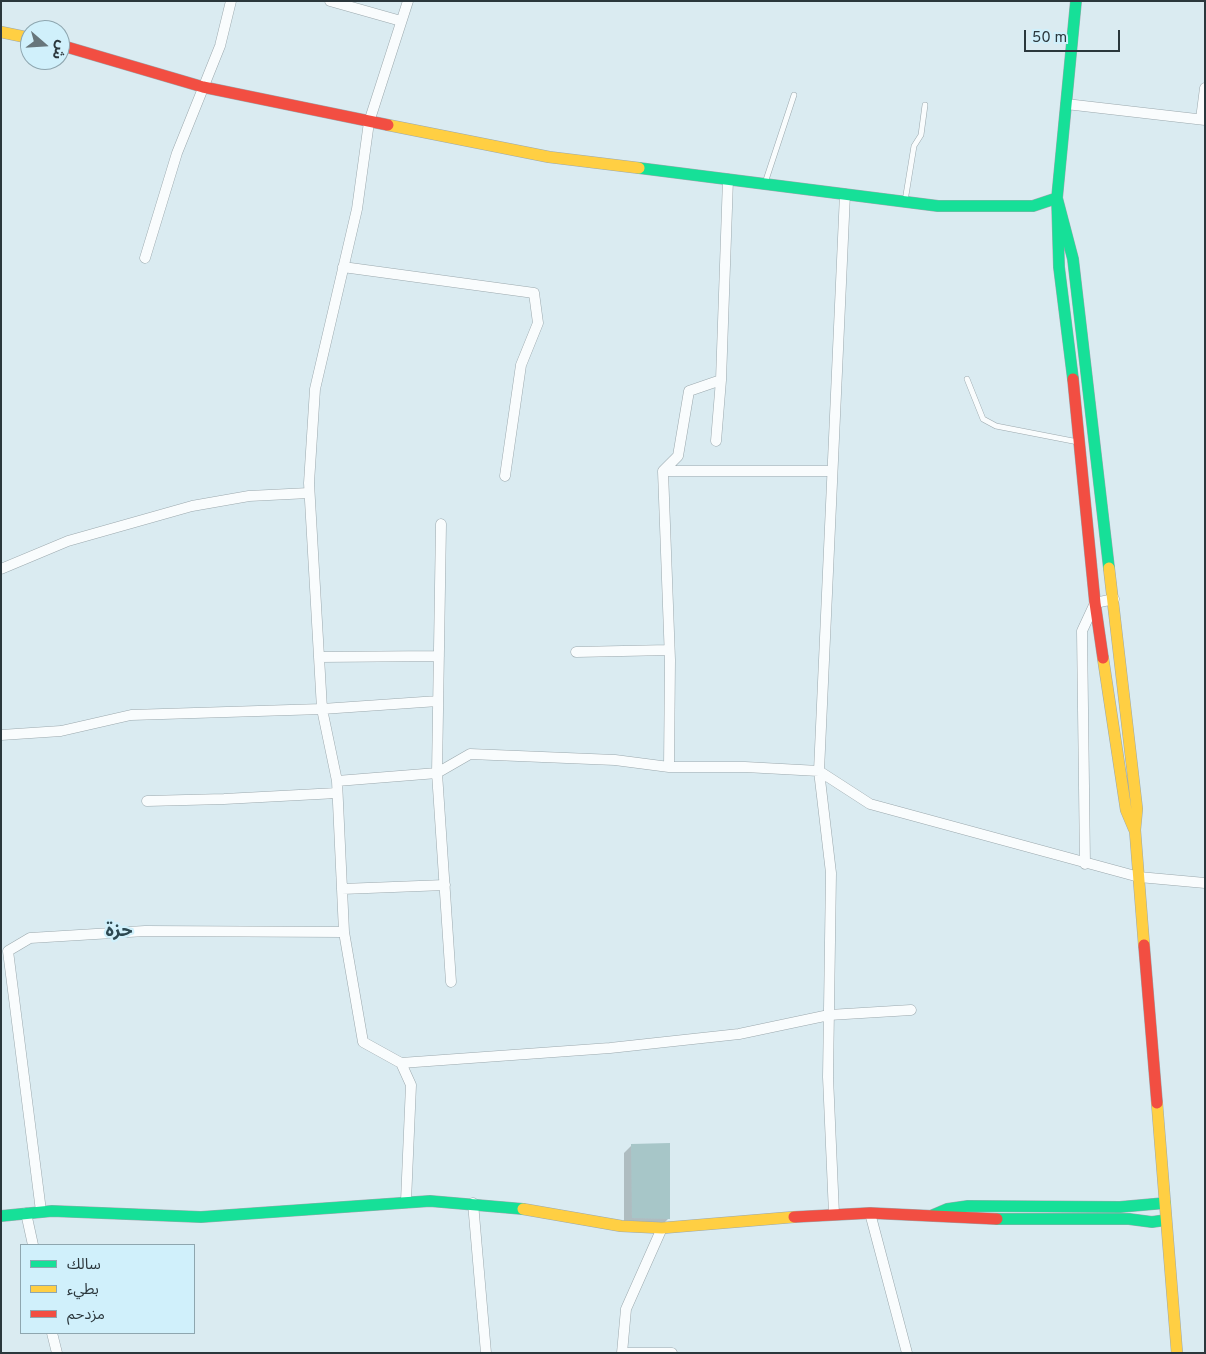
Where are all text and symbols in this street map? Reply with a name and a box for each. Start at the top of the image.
north arrow [20,20,70,70]
scale bar [1026,20,1122,52]
text: 50 m [1032,29,1067,48]
text: ش [48,38,70,62]
district label: حزة [105,921,133,943]
legend [20,1244,195,1334]
text: سالك [67,1256,101,1275]
text: بطيء [67,1281,99,1300]
text: مزدحم [67,1306,105,1325]

